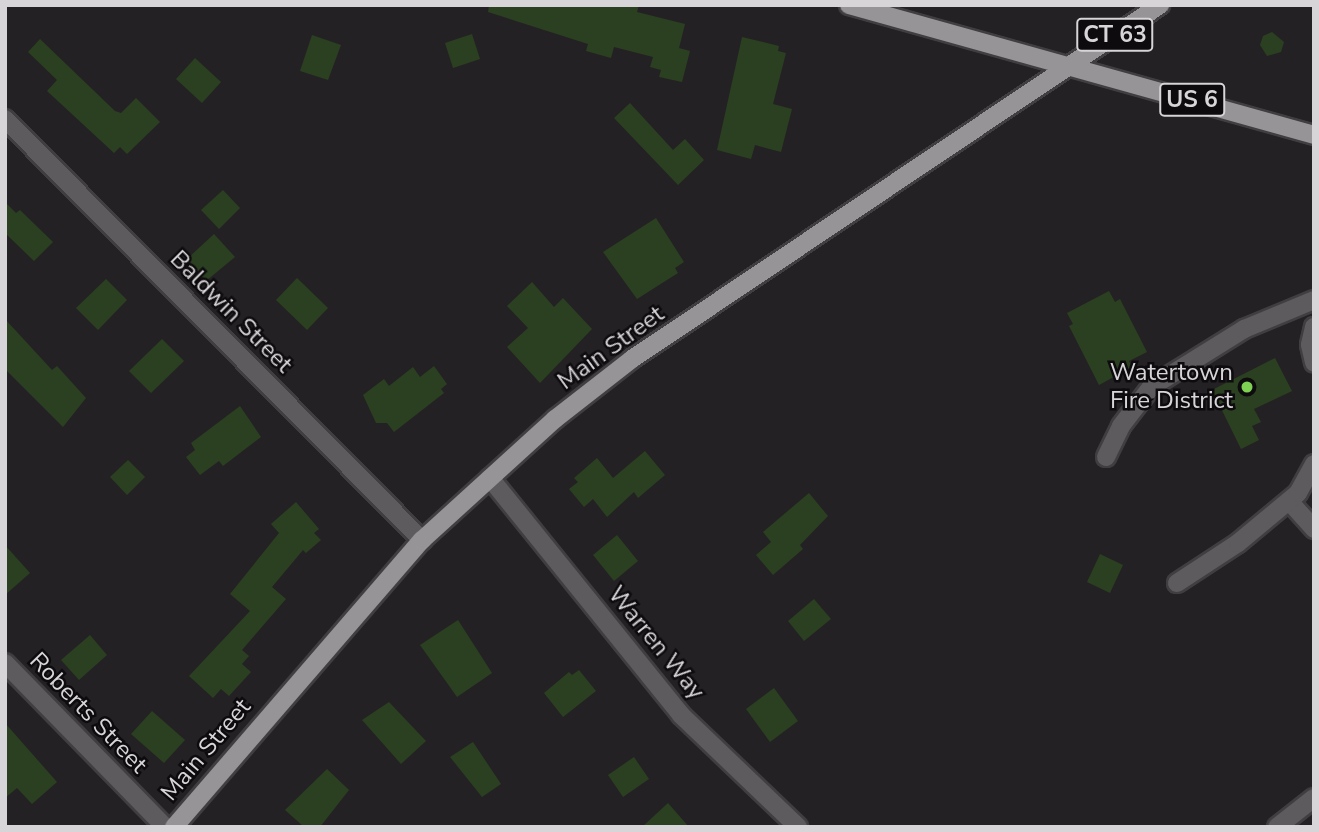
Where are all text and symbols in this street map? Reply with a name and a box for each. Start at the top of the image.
road number: CT 63 [1075,16,1155,54]
road number: US 6 [1159,80,1225,120]
street label: Baldwin Street [164,245,298,379]
street label: Main Street [552,300,670,396]
place label: Watertown Fire District [1110,359,1233,415]
marker: Watertown Fire District [1239,379,1255,395]
street label: Warren Way [602,581,710,705]
street label: Roberts Street [23,647,153,779]
street label: Main Street [155,693,257,807]

